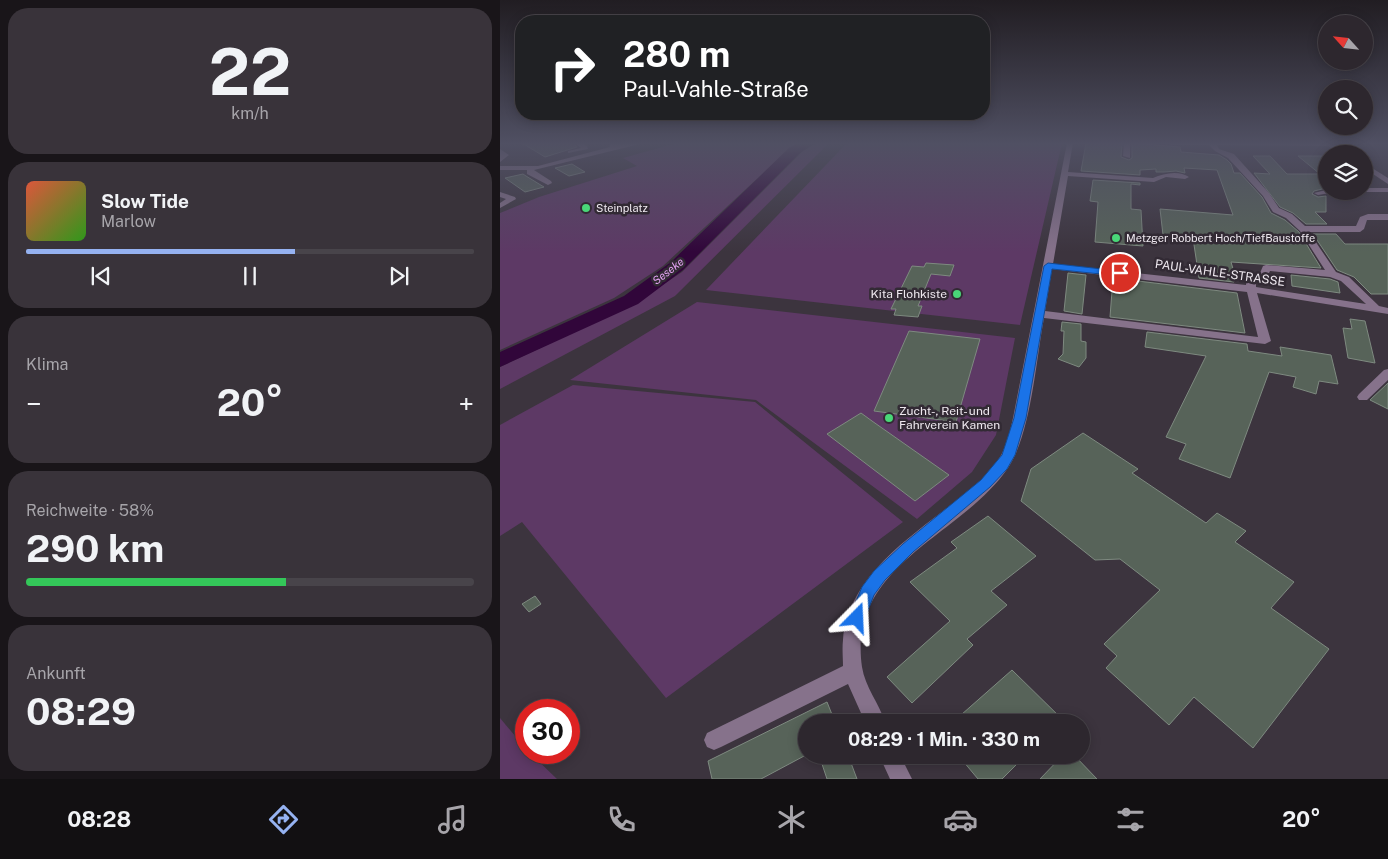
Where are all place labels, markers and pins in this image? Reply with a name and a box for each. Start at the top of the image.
marker: Steinplatz [580,202,592,214]
place label: Steinplatz [596,202,648,214]
marker: Metzger Robbert Hoch/TiefBaustoffe [1110,232,1122,244]
place label: Metzger Robbert Hoch/TiefBaustoffe [1126,232,1315,244]
pin [1099,252,1141,294]
place label: Kita Flohkiste [871,287,947,301]
marker: Kita Flohkiste [951,288,963,300]
place label: Zucht-, Reit- und Fahrverein Kamen [899,404,1000,432]
marker: Zucht-, Reit- und Fahrverein Kamen [883,412,895,424]

